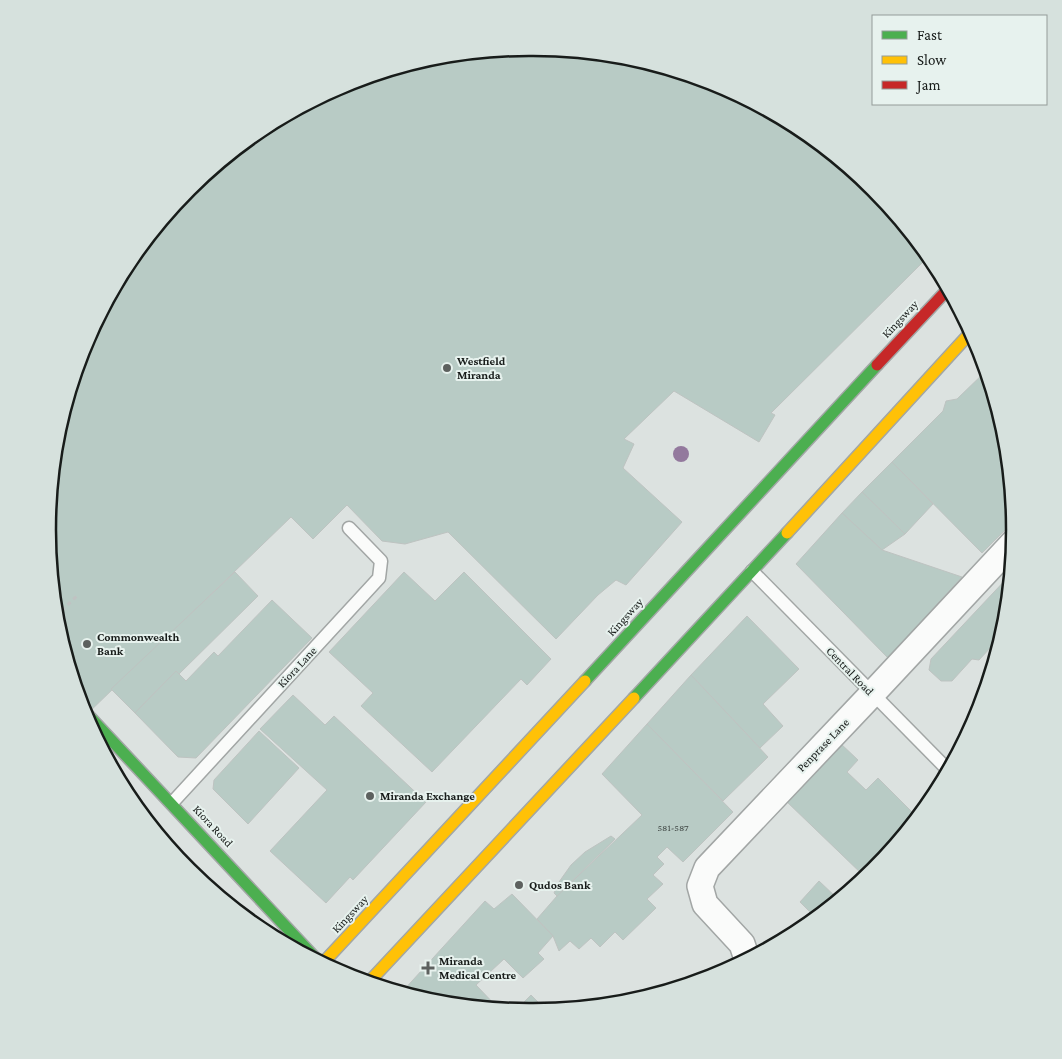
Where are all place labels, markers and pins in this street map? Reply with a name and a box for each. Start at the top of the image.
place label: Westfield Miranda [456,354,506,382]
marker: Westfield Miranda [441,362,453,374]
place label: Commonwealth Bank [97,630,179,658]
marker: Commonwealth Bank [81,638,93,650]
place label: Miranda Exchange [380,789,475,803]
marker: Miranda Exchange [364,790,376,802]
place label: Qudos Bank [529,878,591,892]
marker: Qudos Bank [513,879,525,891]
place label: Miranda Medical Centre [439,954,517,982]
marker: Miranda Medical Centre [421,961,435,975]

